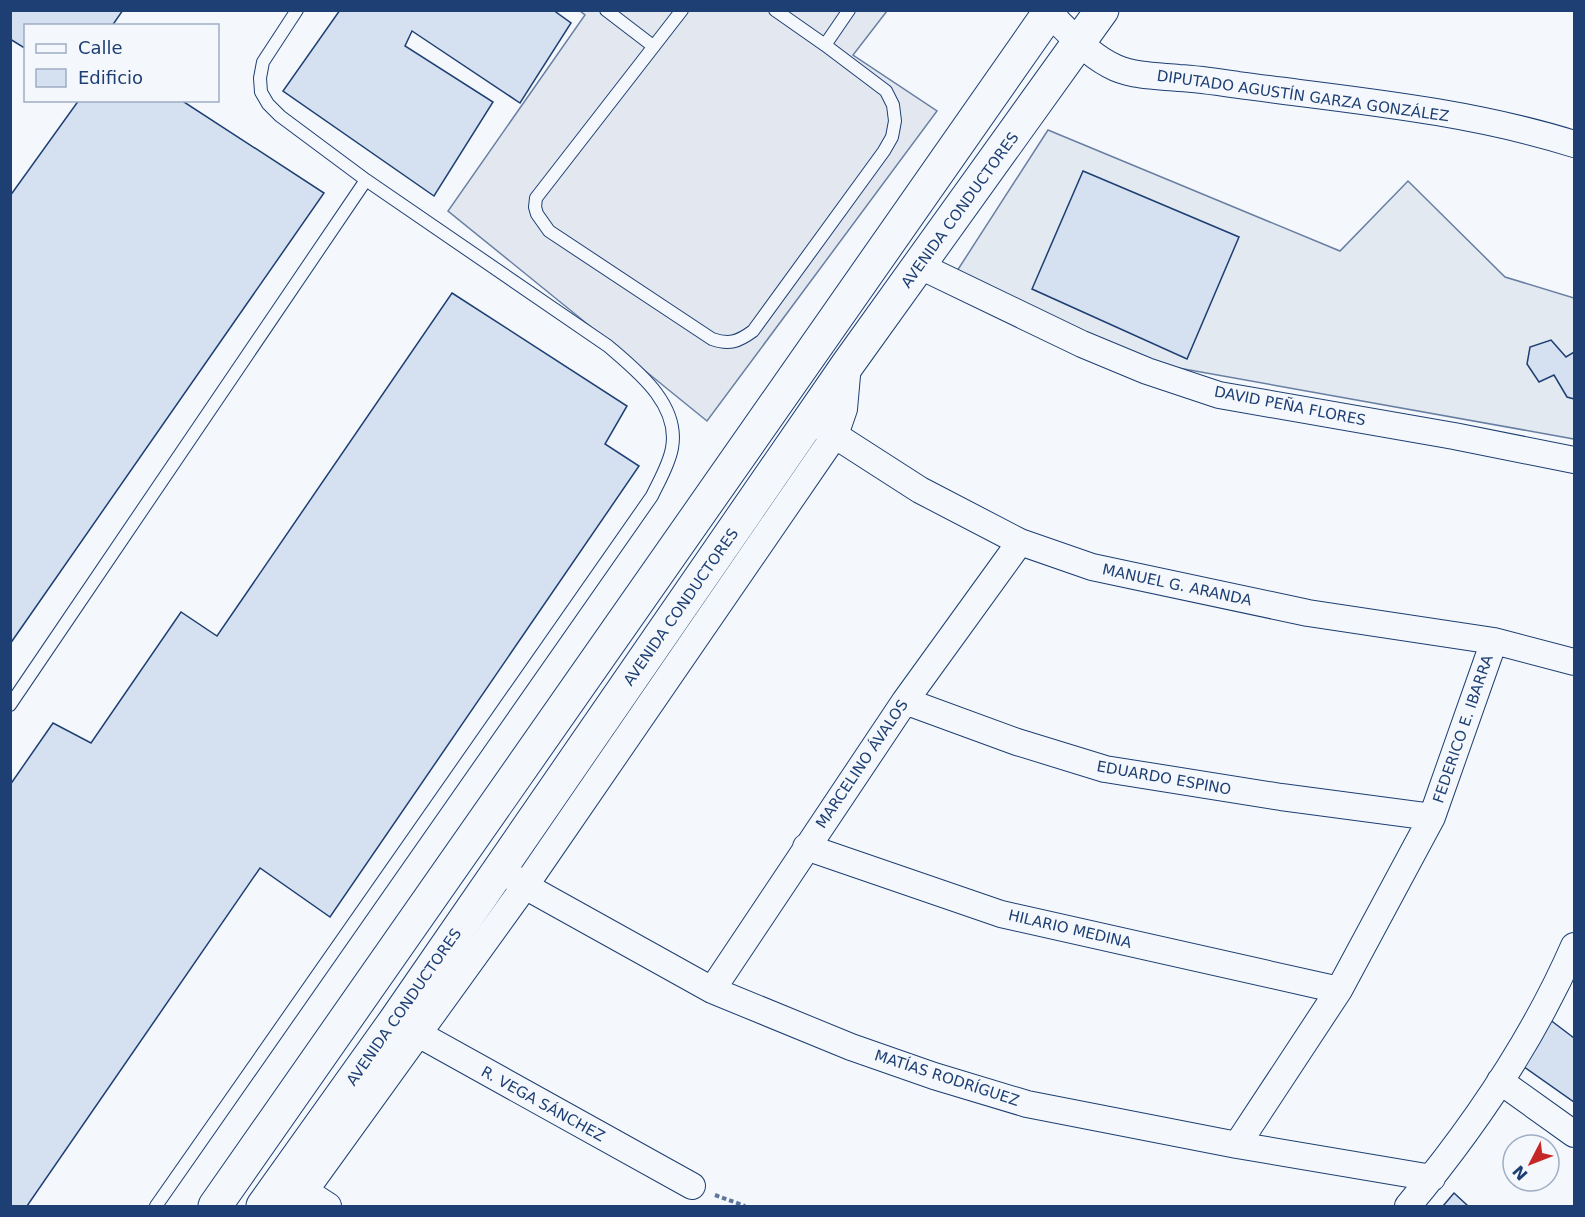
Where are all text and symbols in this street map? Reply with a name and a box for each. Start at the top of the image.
legend [24,24,219,102]
text: Calle [78,37,123,58]
street label: DIPUTADO AGUSTÍN GARZA GONZÁLEZ [1156,66,1450,125]
text: Edificio [78,67,143,88]
street label: AVENIDA CONDUCTORES [897,129,1023,291]
street label: DAVID PEÑA FLORES [1213,381,1368,430]
street label: AVENIDA CONDUCTORES [620,525,742,689]
street label: MANUEL G. ARANDA [1101,560,1254,610]
street label: FEDERICO E. IBARRA [1429,652,1497,805]
street label: MARCELINO ÁVALOS [811,696,912,832]
street label: EDUARDO ESPINO [1095,757,1233,799]
street label: HILARIO MEDINA [1007,906,1134,952]
street label: AVENIDA CONDUCTORES [343,925,465,1089]
street label: MATÍAS RODRÍGUEZ [872,1045,1022,1110]
street label: R. VEGA SÁNCHEZ [478,1062,608,1145]
north arrow [1501,1133,1561,1193]
text: N [1509,1161,1532,1184]

